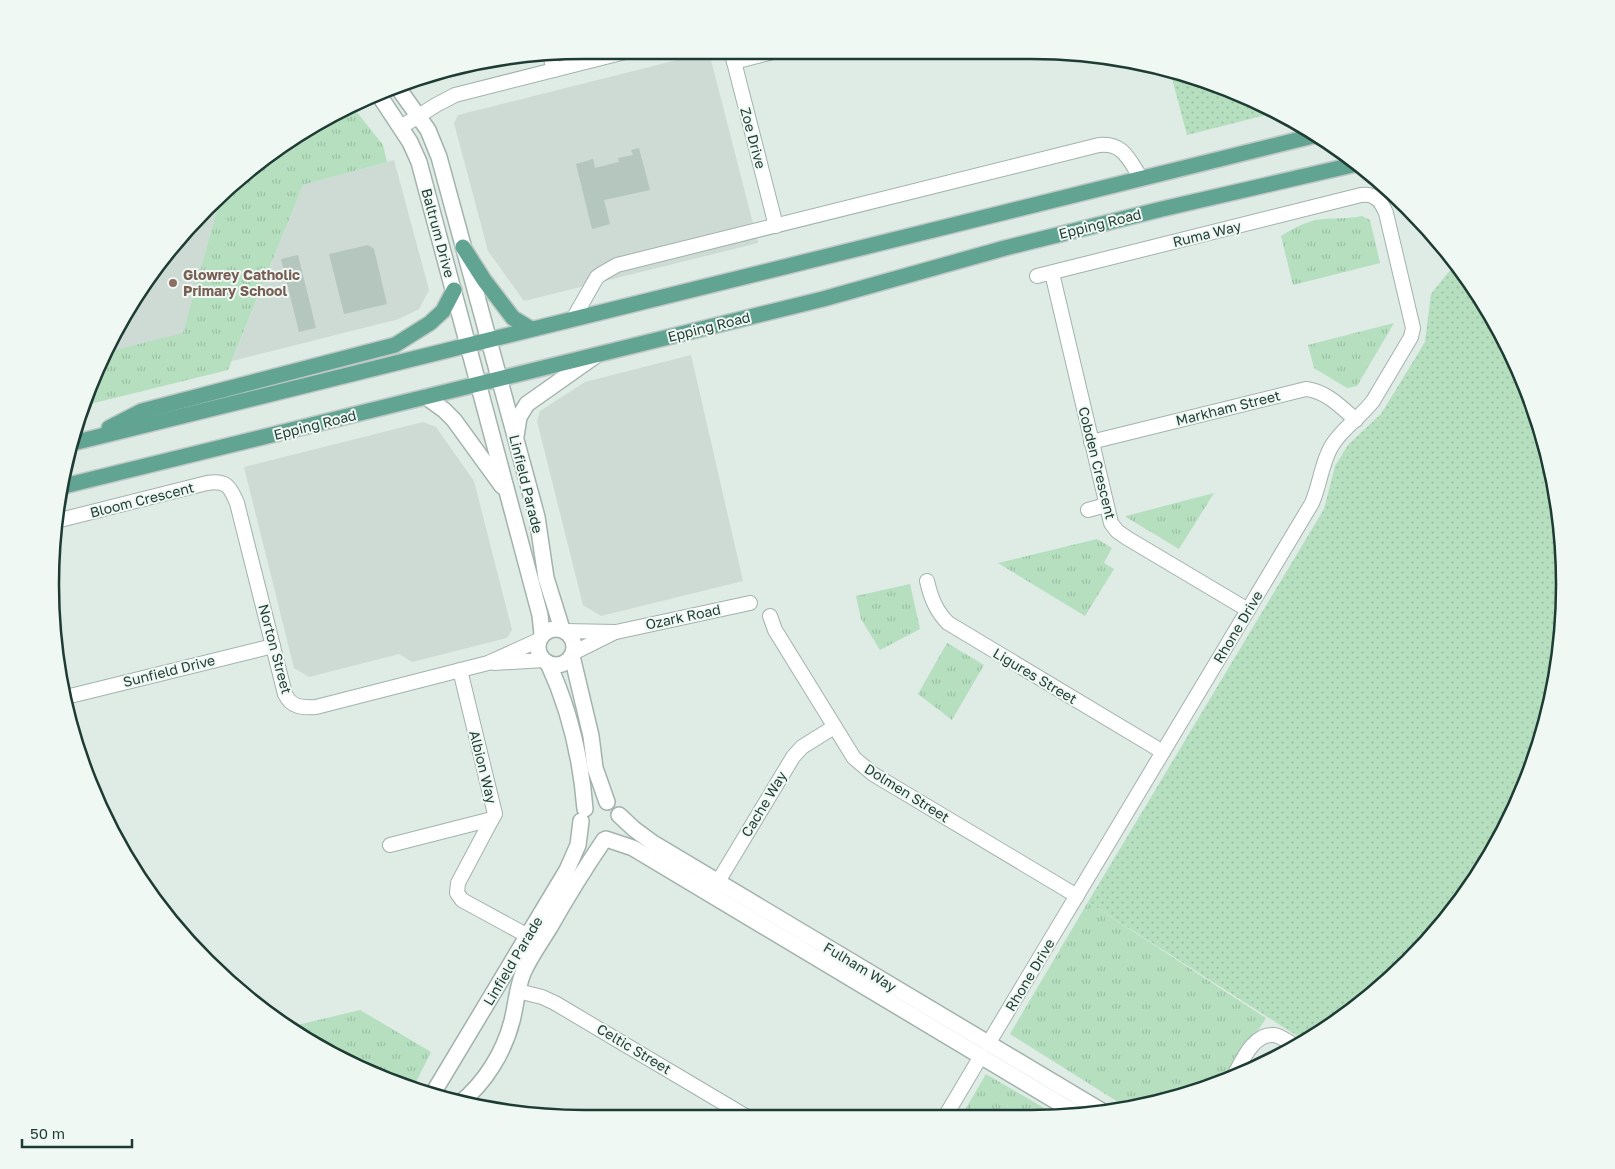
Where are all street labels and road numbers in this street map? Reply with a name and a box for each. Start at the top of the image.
street label: Zoe Drive [737,105,770,170]
street label: Baltrum Drive [418,186,459,279]
street label: Epping Road [1057,205,1143,242]
street label: Ruma Way [1171,217,1243,250]
street label: Epping Road [666,308,752,345]
street label: Markham Street [1174,386,1282,429]
street label: Cobden Crescent [1075,405,1120,521]
street label: Epping Road [272,406,358,443]
street label: Linfield Parade [506,433,547,535]
street label: Bloom Crescent [88,478,196,521]
street label: Rhone Drive [1209,587,1266,666]
street label: Ozark Road [644,600,722,633]
street label: Norton Street [255,602,296,696]
street label: Ligures Street [990,644,1080,707]
street label: Sunfield Drive [121,651,217,690]
street label: Albion Way [466,729,501,805]
street label: Dolmen Street [862,760,953,825]
street label: Cache Way [737,768,790,840]
street label: Linfield Parade [479,913,546,1008]
street label: Rhone Drive [1001,935,1058,1014]
street label: Fulham Way [821,938,900,995]
street label: Celtic Street [594,1020,675,1077]

